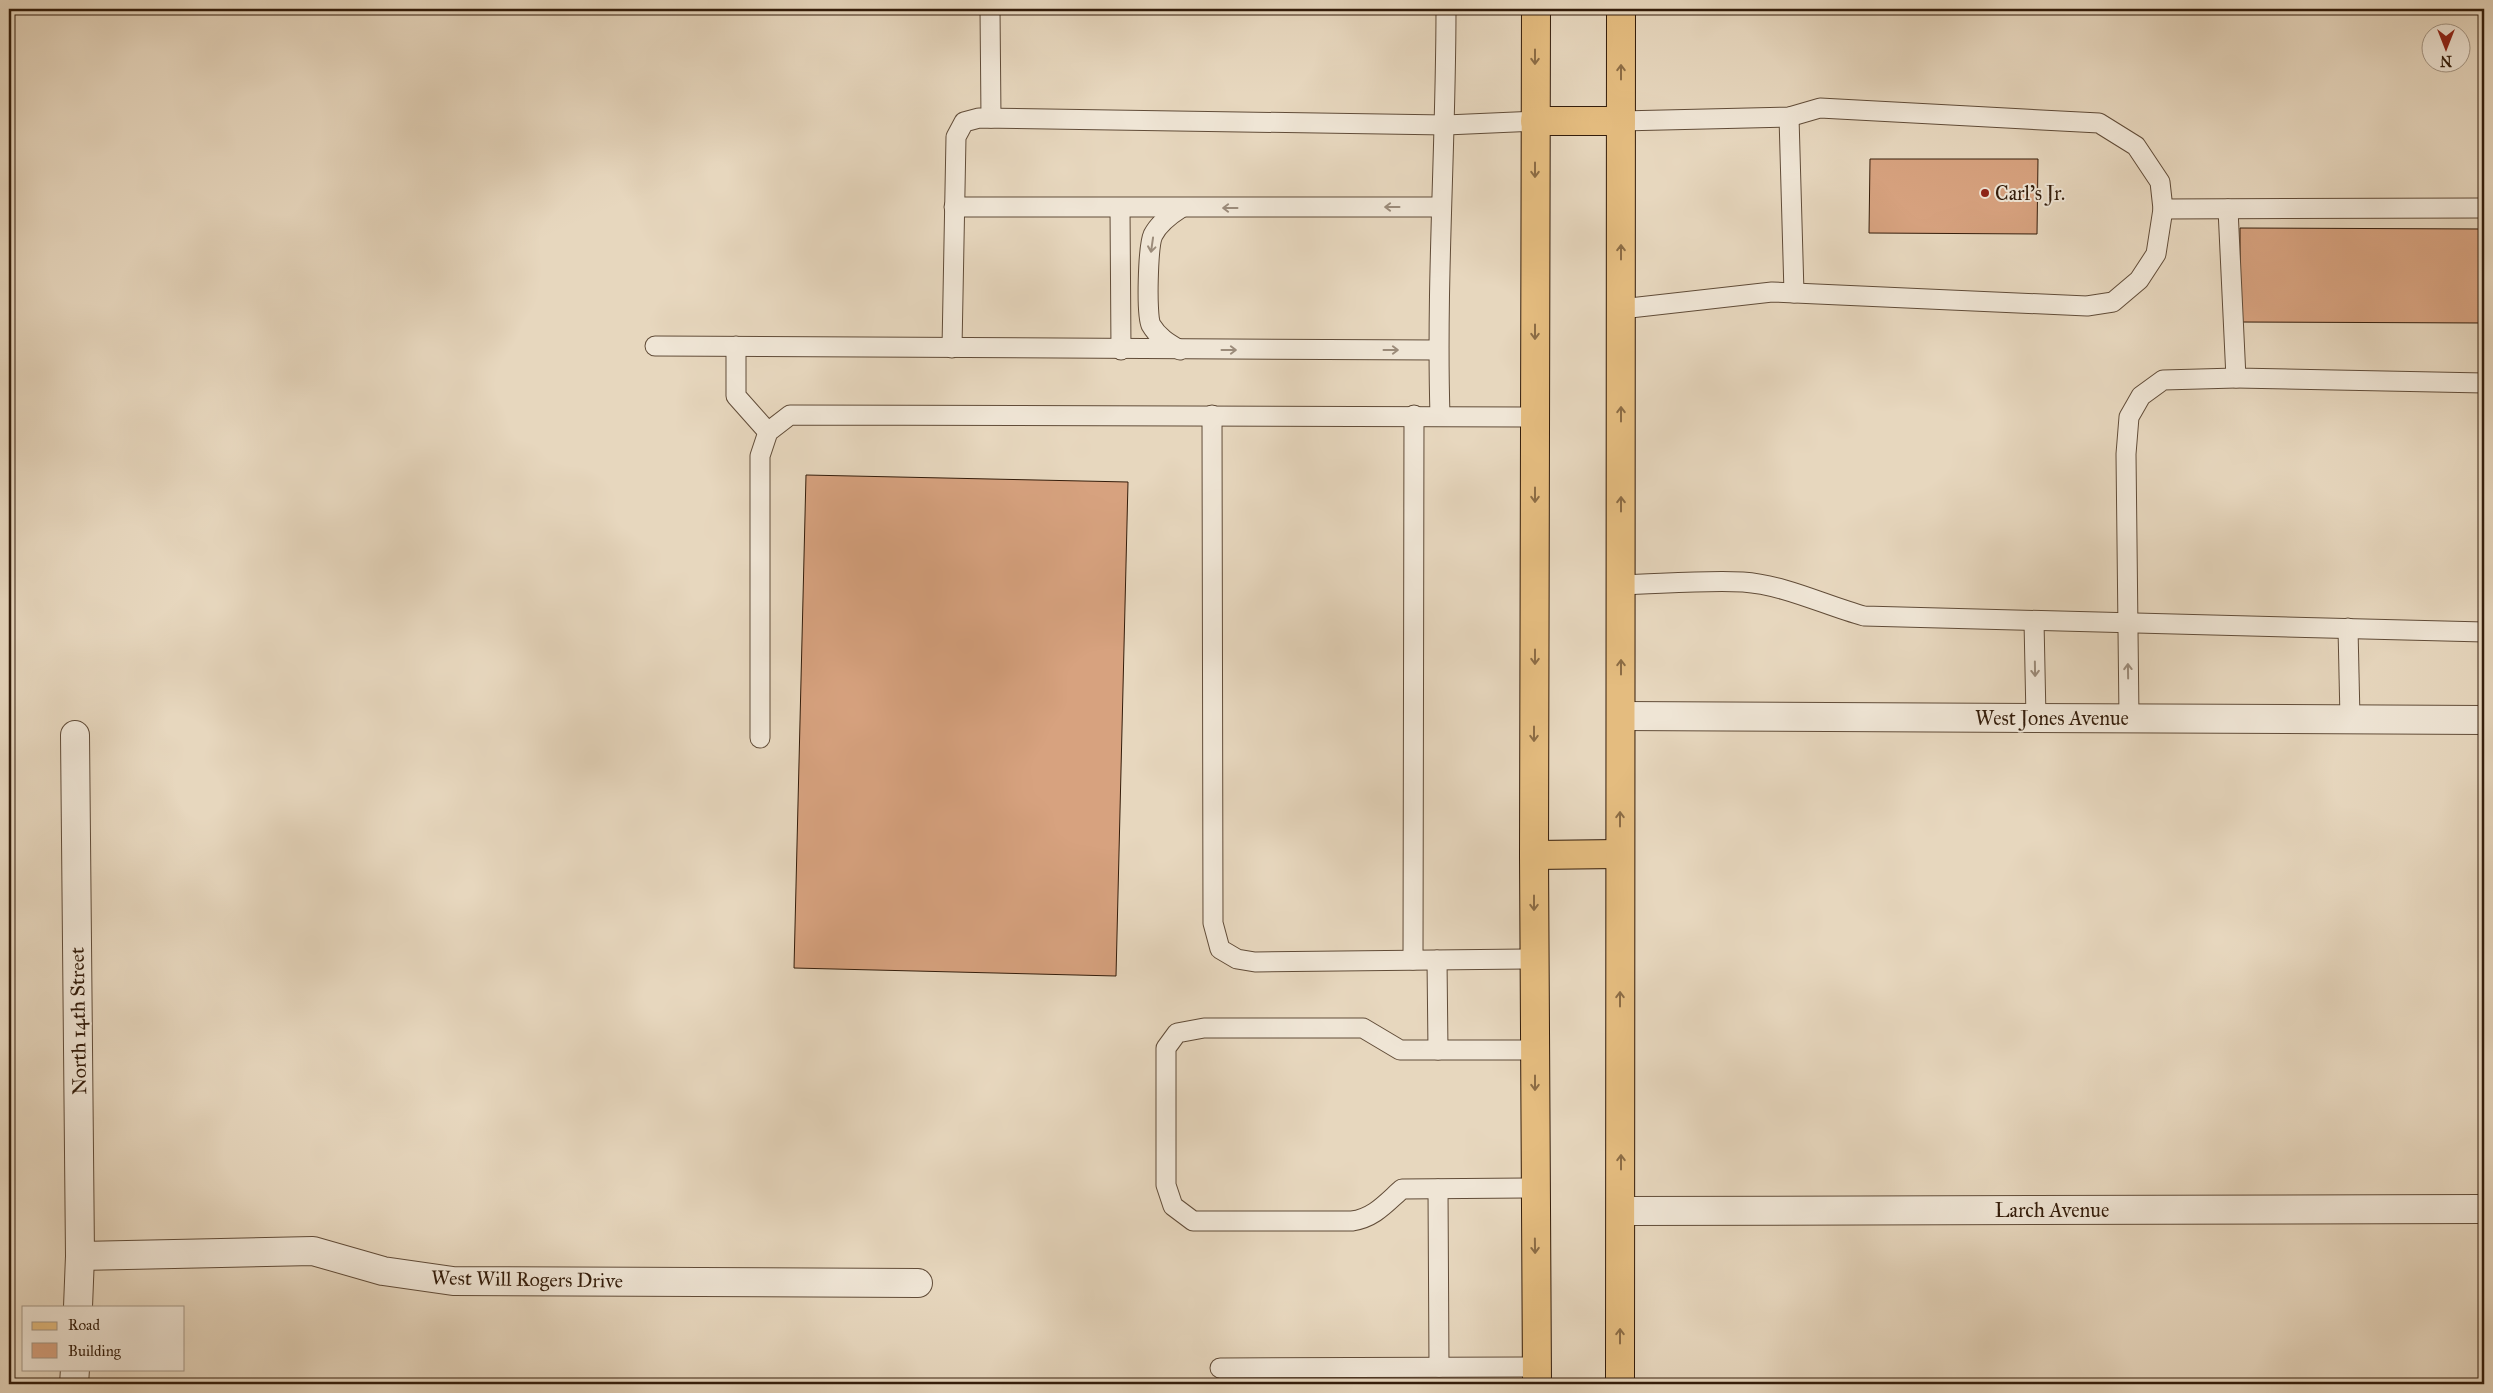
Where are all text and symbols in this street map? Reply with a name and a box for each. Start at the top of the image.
north arrow [2420,22,2470,72]
one-way arrow [1530,49,1540,65]
text: N [2440,52,2452,69]
one-way arrow [1616,65,1626,81]
one-way arrow [1530,162,1540,178]
place label: Carl's Jr. [1995,181,2065,206]
marker: Carl's Jr. [1979,187,1991,199]
one-way arrow [1385,202,1401,212]
one-way arrow [1222,203,1238,213]
one-way arrow [1146,236,1156,252]
one-way arrow [1616,244,1626,260]
one-way arrow [1530,324,1540,340]
one-way arrow [1220,345,1236,355]
one-way arrow [1382,345,1399,355]
one-way arrow [1616,407,1626,423]
one-way arrow [1530,486,1540,503]
one-way arrow [1616,497,1626,513]
one-way arrow [1530,649,1540,665]
one-way arrow [1616,659,1626,676]
one-way arrow [2030,660,2040,677]
one-way arrow [2123,663,2133,679]
street label: West Jones Avenue [1975,706,2129,731]
one-way arrow [1529,725,1539,741]
one-way arrow [1615,812,1625,828]
one-way arrow [1529,895,1539,911]
street label: North 14th Street [65,947,91,1095]
one-way arrow [1615,992,1625,1008]
one-way arrow [1530,1075,1540,1091]
one-way arrow [1616,1154,1626,1170]
street label: Larch Avenue [1995,1198,2109,1222]
one-way arrow [1530,1238,1540,1254]
street label: West Will Rogers Drive [431,1265,623,1294]
legend [22,1306,185,1370]
text: Road [68,1316,100,1334]
one-way arrow [1615,1328,1625,1344]
text: Building [68,1342,122,1360]

